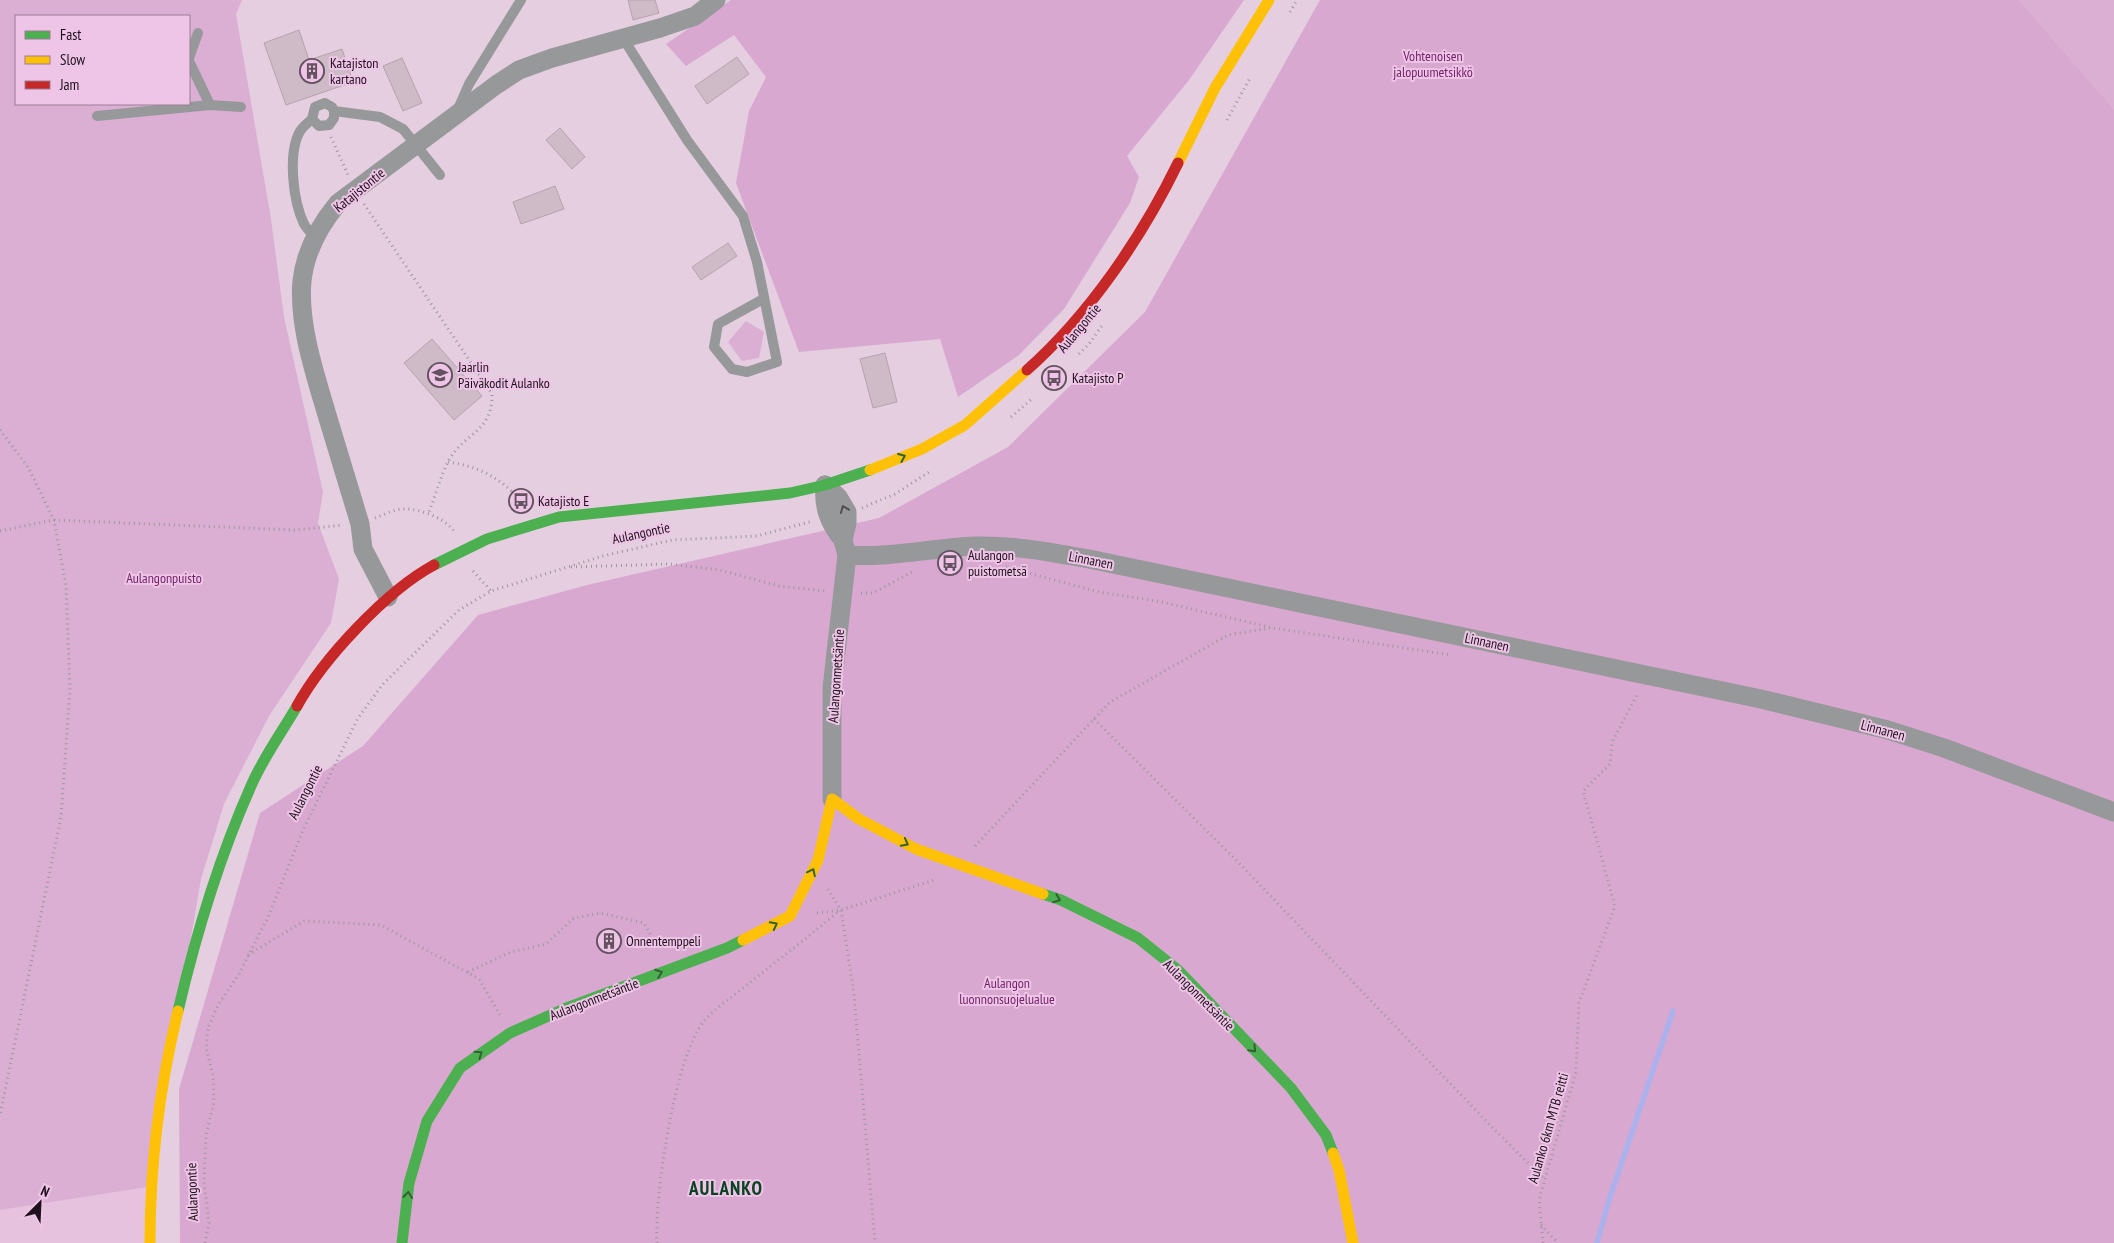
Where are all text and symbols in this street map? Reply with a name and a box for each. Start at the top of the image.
legend [15,15,190,105]
text: Fast [60,25,81,44]
park label: Vohtenoisen jalopuumetsikkö [1393,47,1473,81]
text: Slow [60,50,85,69]
place label: Katajiston kartano [330,54,378,88]
building icon: Katajiston kartano [299,58,325,84]
text: Jam [59,75,79,94]
street label: Katajistontie [330,164,389,216]
street label: Aulangontie [1053,300,1105,356]
place label: Jaarlin Päiväkodit Aulanko [457,358,550,392]
school or university icon: Jaarlin Päiväkodit Aulanko [427,362,453,388]
bus stop icon: Katajisto P [1041,365,1067,391]
place label: Katajisto P [1072,369,1124,387]
one-way arrow [897,453,906,464]
bus stop icon: Katajisto E [508,488,534,514]
place label: Katajisto E [538,492,589,510]
one-way arrow [840,506,850,515]
street label: Aulangontie [610,518,672,548]
place label: Aulangon puistometsä [968,546,1027,580]
street label: Linnanen [1067,547,1115,573]
bus stop icon: Aulangon puistometsä [937,550,963,576]
park label: Aulangonpuisto [126,569,202,587]
street label: Aulangonmetsäntie [824,628,848,723]
street label: Linnanen [1463,629,1511,655]
street label: Linnanen [1859,716,1907,744]
street label: Aulangontie [284,762,326,822]
one-way arrow [900,837,909,847]
one-way arrow [806,868,816,877]
one-way arrow [1053,893,1061,903]
one-way arrow [769,921,778,931]
building icon: Onnentemppeli [596,928,622,954]
place label: Onnentemppeli [626,932,701,950]
street label: Aulangonmetsäntie [1159,955,1239,1035]
one-way arrow [654,969,662,979]
street label: Aulangonmetsäntie [547,974,641,1024]
park label: Aulangon luonnonsuojelualue [959,974,1055,1008]
one-way arrow [1247,1043,1256,1052]
one-way arrow [474,1051,483,1060]
street label: Aulanko 6km MTB reitti [1524,1071,1572,1185]
street label: Aulangontie [182,1162,202,1222]
district label: AULANKO [688,1176,763,1200]
north arrow [15,1178,65,1228]
text: N [38,1181,52,1201]
one-way arrow [402,1190,413,1198]

